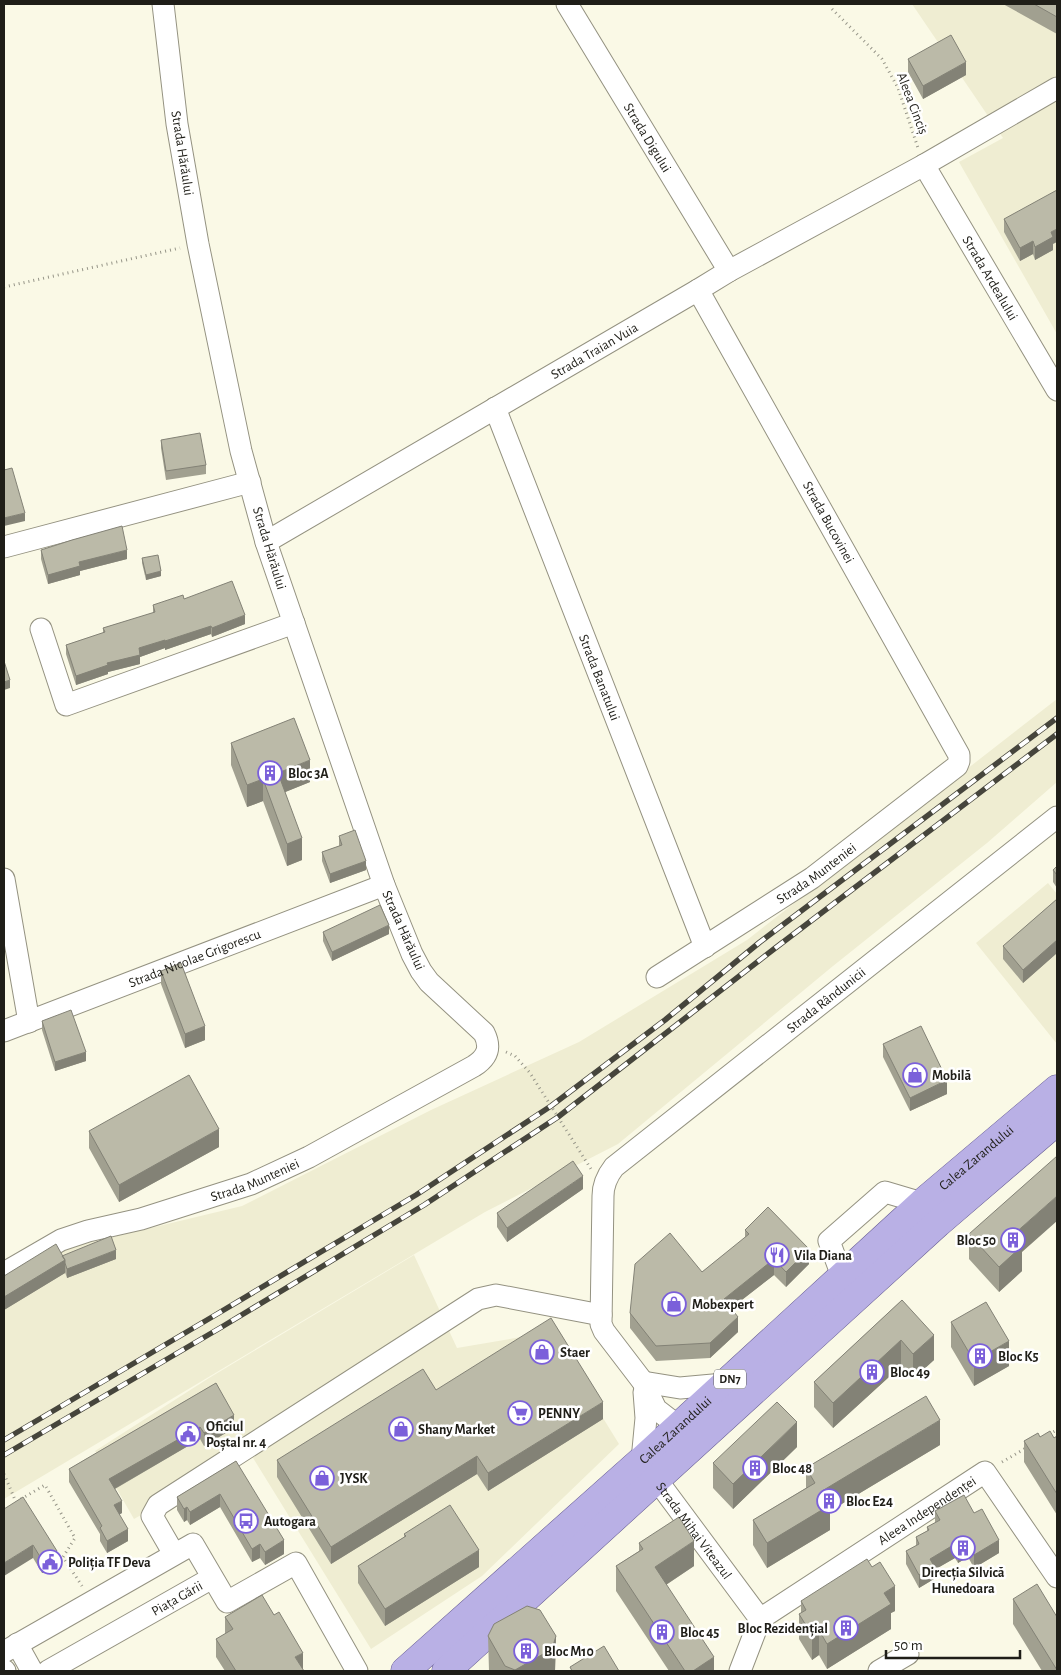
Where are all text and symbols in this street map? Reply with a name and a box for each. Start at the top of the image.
street label: Aleea Cinciș [893,70,930,137]
street label: Strada Digului [621,101,673,175]
street label: Strada Hărăului [168,110,196,196]
street label: Strada Ardealului [960,234,1020,323]
street label: Strada Traian Vuia [549,320,641,382]
street label: Strada Bucovinei [800,479,856,566]
street label: Strada Hărăului [250,505,288,591]
street label: Strada Banatului [576,633,622,723]
building icon: Bloc 3A [257,760,283,786]
place label: Bloc 3A [288,767,329,781]
street label: Strada Munteniei [774,841,859,907]
street label: Strada Hărăului [379,888,427,972]
street label: Strada Nicolae Grigorescu [127,927,263,990]
street label: Strada Rândunicii [784,965,868,1036]
shop icon: Mobilă [902,1062,928,1088]
place label: Mobilă [932,1069,972,1083]
street label: Calea Zarandului [937,1123,1016,1193]
street label: Strada Munteniei [209,1157,302,1204]
building icon: Bloc 50 [1000,1227,1026,1253]
place label: Bloc 50 [956,1234,996,1248]
restaurant icon: Vila Diana [764,1242,790,1268]
place label: Vila Diana [794,1249,852,1263]
shop icon: Mobexpert [661,1291,687,1317]
place label: Mobexpert [692,1298,754,1312]
shop icon: Staer [529,1339,555,1365]
building icon: Bloc K5 [967,1343,993,1369]
place label: Staer [560,1346,590,1360]
place label: Bloc K5 [998,1350,1038,1364]
building icon: Bloc 49 [859,1359,885,1385]
place label: Bloc 49 [890,1366,930,1380]
road number: DN7 [714,1370,746,1388]
street label: Calea Zarandului [637,1394,714,1467]
supermarket icon: PENNY [507,1400,533,1426]
place label: PENNY [538,1407,580,1421]
shop icon: Shany Market [388,1416,414,1442]
place label: Oficiul Poștal nr. 4 [206,1420,266,1451]
public building icon: Oficiul Poștal nr. 4 [175,1421,201,1447]
place label: Shany Market [418,1423,495,1437]
building icon: Bloc 48 [742,1455,768,1481]
place label: Bloc 48 [772,1462,812,1476]
shop icon: JYSK [309,1465,335,1491]
place label: JYSK [340,1472,368,1486]
street label: Aleea Independenței [876,1474,979,1548]
street label: Strada Mihai Viteazul [653,1480,734,1582]
building icon: Bloc E24 [816,1488,842,1514]
place label: Bloc E24 [846,1495,893,1509]
bus stop icon: Autogara [233,1508,259,1534]
place label: Autogara [264,1515,316,1529]
building icon: Direcția Silvică Hunedoara [950,1535,976,1561]
public building icon: Poliția TF Deva [37,1549,63,1575]
place label: Poliția TF Deva [68,1556,151,1571]
place label: Direcția Silvică Hunedoara [921,1566,1005,1596]
street label: Piața Gării [149,1579,205,1619]
building icon: Bloc Rezidențial [833,1615,859,1641]
building icon: Bloc 45 [649,1619,675,1645]
place label: Bloc Rezidențial [738,1622,828,1637]
place label: Bloc 45 [680,1626,719,1640]
scale bar [886,1628,1020,1660]
building icon: Bloc M10 [513,1638,539,1664]
text: 50 m [894,1638,923,1653]
place label: Bloc M10 [544,1645,594,1659]

